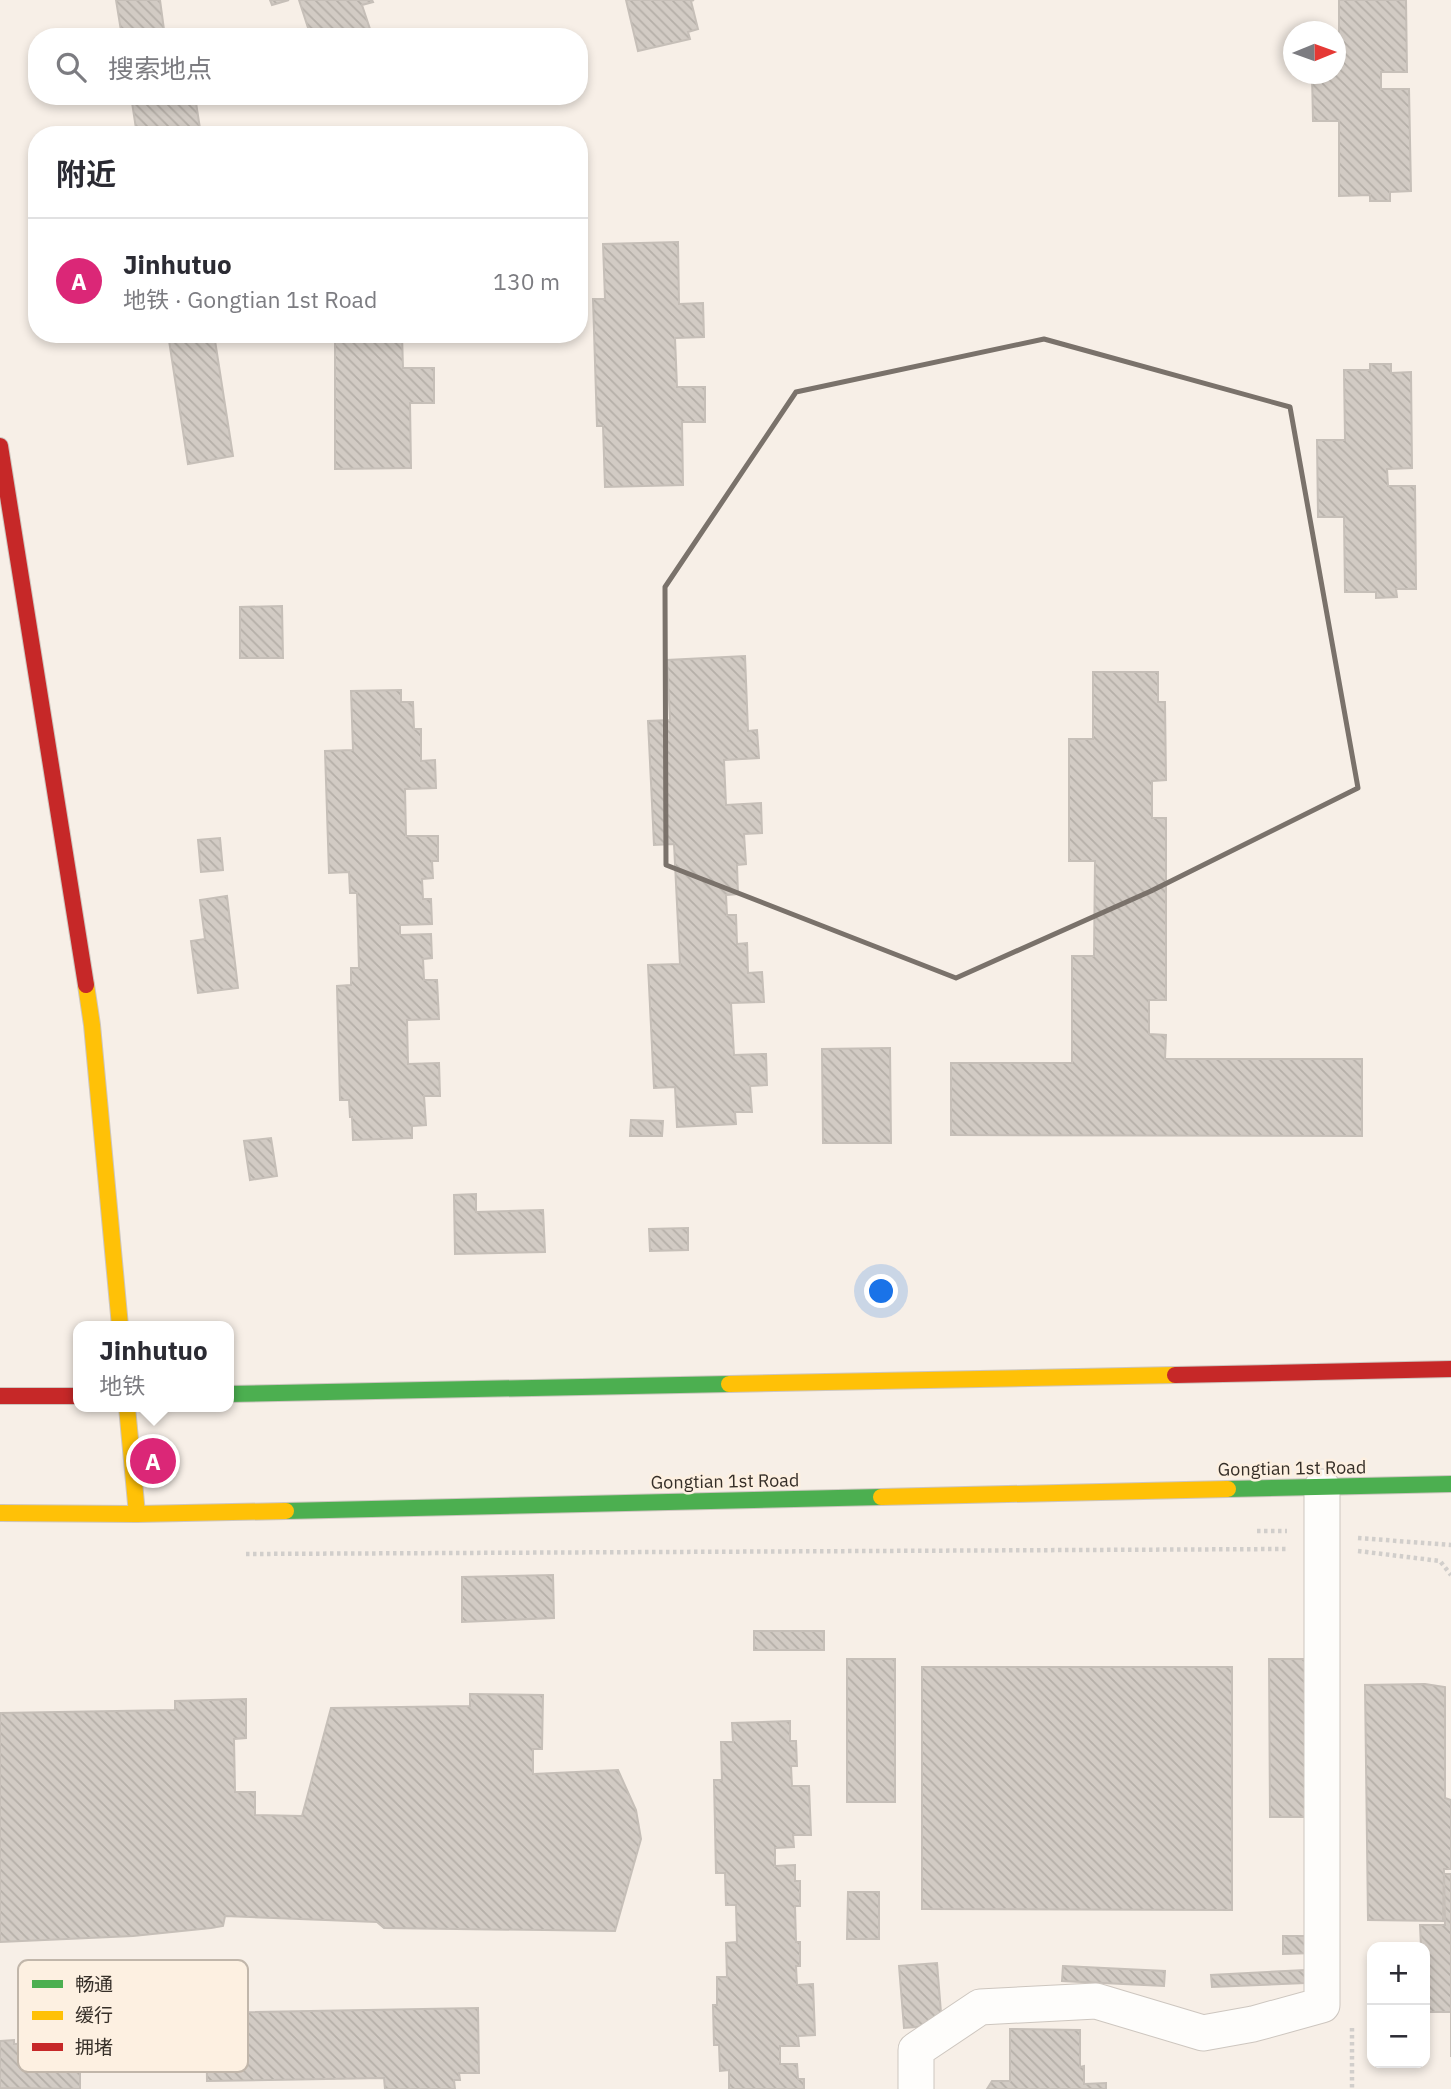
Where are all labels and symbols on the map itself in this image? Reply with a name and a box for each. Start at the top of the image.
north arrow [1283,21,1346,84]
your location [864,1274,898,1308]
pin: A [130,1435,176,1487]
street label: Gongtian 1st Road [1218,1455,1366,1481]
street label: Gongtian 1st Road [651,1468,799,1494]
legend [18,1960,248,2072]
text: 畅通 [75,1972,113,1996]
text: 缓行 [75,2003,113,2027]
text: 拥堵 [75,2035,113,2059]

